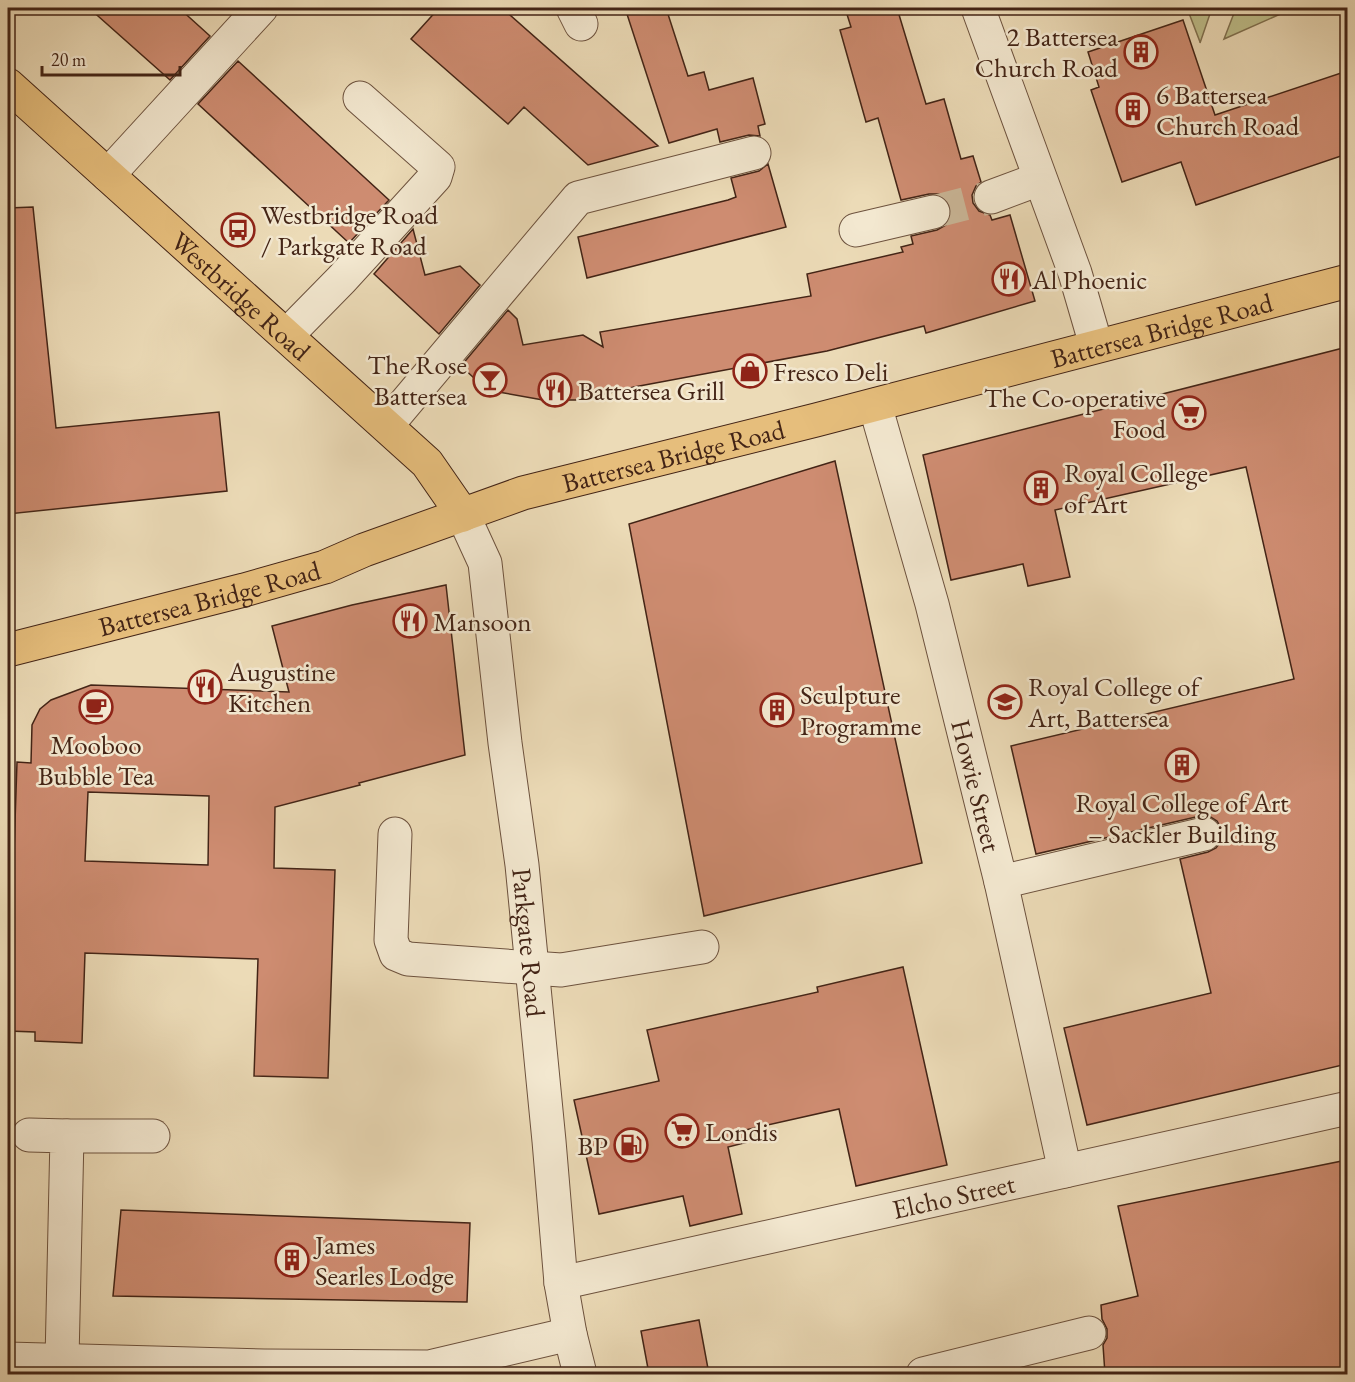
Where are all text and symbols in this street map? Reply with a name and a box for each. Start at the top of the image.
place label: 2 Battersea Church Road [975,19,1118,85]
building icon: 2 Battersea Church Road [1123,34,1159,70]
scale bar [42,39,180,77]
text: 20 m [51,48,86,71]
place label: 6 Battersea Church Road [1156,77,1299,143]
building icon: 6 Battersea Church Road [1115,92,1151,128]
place label: Westbridge Road / Parkgate Road [261,197,438,263]
bus stop icon: Westbridge Road / Parkgate Road [220,212,256,248]
street label: Westbridge Road [164,223,319,368]
restaurant icon: Al Phoenic [991,261,1027,297]
place label: Al Phoenic [1031,262,1147,297]
street label: Battersea Bridge Road [1047,284,1276,376]
place label: The Rose Battersea [367,347,467,413]
shop icon: Fresco Deli [732,353,768,389]
place label: Fresco Deli [773,354,889,389]
bar icon: The Rose Battersea [472,362,508,398]
restaurant icon: Battersea Grill [537,372,573,408]
place label: Battersea Grill [578,373,725,408]
place label: The Co-operative Food [984,380,1166,446]
supermarket icon: The Co-operative Food [1171,395,1207,431]
street label: Battersea Bridge Road [558,411,788,500]
place label: Royal College of Art [1064,455,1208,521]
building icon: Royal College of Art [1023,470,1059,506]
street label: Battersea Bridge Road [95,552,325,644]
restaurant icon: Mansoon [392,603,428,639]
place label: Mansoon [433,604,532,639]
place label: Augustine Kitchen [227,654,336,720]
restaurant icon: Augustine Kitchen [187,669,223,705]
place label: Royal College of Art, Battersea [1027,669,1203,735]
place label: Sculpture Programme [800,677,921,743]
school or university icon: Royal College of Art, Battersea [987,684,1023,720]
cafe icon: Mooboo Bubble Tea [78,689,114,725]
building icon: Sculpture Programme [759,692,795,728]
street label: Howie Street [944,716,1010,856]
place label: Mooboo Bubble Tea [38,727,154,793]
building icon: Royal College of Art – Sackler Building [1164,747,1200,783]
place label: Royal College of Art – Sackler Building [1076,785,1289,851]
street label: Parkgate Road [505,866,554,1019]
supermarket icon: Londis [664,1113,700,1149]
place label: Londis [705,1114,777,1149]
fuel station icon: BP [613,1127,649,1163]
place label: BP [577,1128,608,1163]
street label: Elcho Street [889,1165,1019,1226]
place label: James Searles Lodge [313,1227,454,1293]
building icon: James Searles Lodge [274,1242,310,1278]

